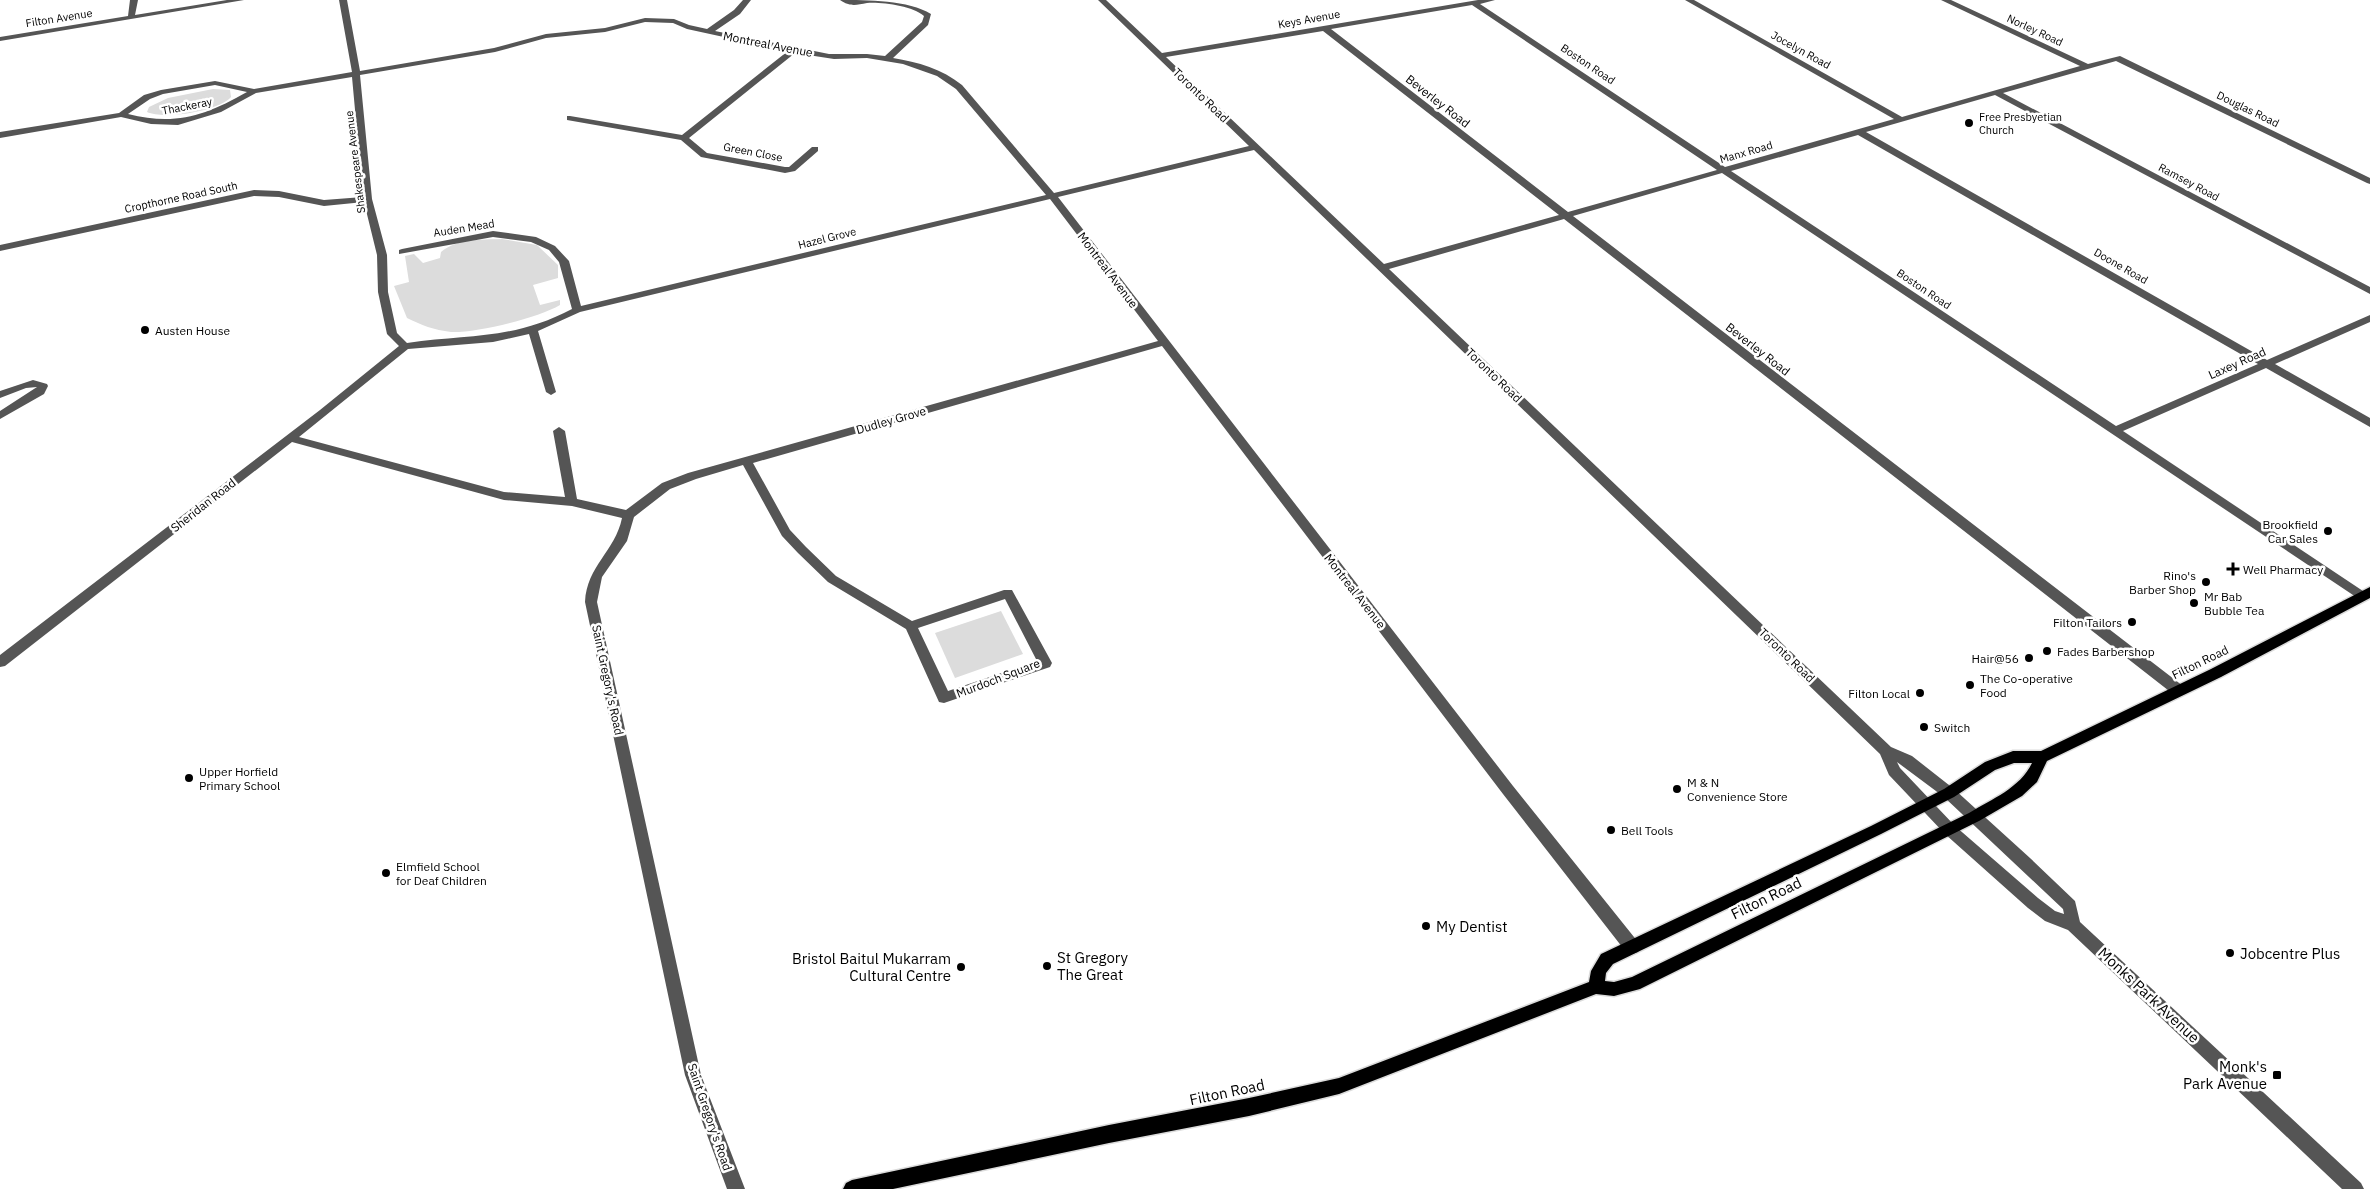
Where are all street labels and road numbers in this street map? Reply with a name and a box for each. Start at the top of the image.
street label: Filton Avenue [25,6,93,30]
street label: Keys Avenue [1277,7,1341,31]
street label: Norley Road [2005,11,2065,49]
street label: Montreal Avenue [722,28,814,60]
street label: Jocelyn Road [1769,28,1833,72]
street label: Boston Road [1558,41,1618,87]
street label: Toronto Road [1170,65,1232,125]
street label: Beverley Road [1403,71,1473,131]
street label: Douglas Road [2214,88,2282,130]
street label: Thackeray [161,94,214,118]
street label: Shakespeare Avenue [342,110,368,214]
street label: Manx Road [1718,138,1774,166]
street label: Green Close [722,139,784,165]
street label: Ramsey Road [2156,160,2222,204]
street label: Cropthorne Road South [123,178,239,216]
street label: Auden Mead [432,216,496,240]
street label: Hazel Grove [797,224,857,252]
street label: Montreal Avenue [1075,229,1142,311]
street label: Doone Road [2092,245,2150,287]
street label: Boston Road [1894,266,1954,312]
street label: Beverley Road [1723,319,1793,379]
street label: Laxey Road [2206,344,2268,382]
street label: Toronto Road [1463,345,1525,405]
street label: Dudley Grove [854,403,928,437]
street label: Sheridan Road [167,475,239,535]
street label: Montreal Avenue [1321,551,1389,632]
street label: Saint Gregory's Road [589,623,627,737]
street label: Toronto Road [1756,625,1818,685]
street label: Filton Road [2169,642,2231,682]
street label: Murdoch Square [954,655,1042,701]
street label: Filton Road [1728,873,1804,923]
street label: Monks Park Avenue [2094,943,2204,1047]
street label: Saint Gregory's Road [685,1061,735,1173]
street label: Filton Road [1188,1075,1266,1109]

